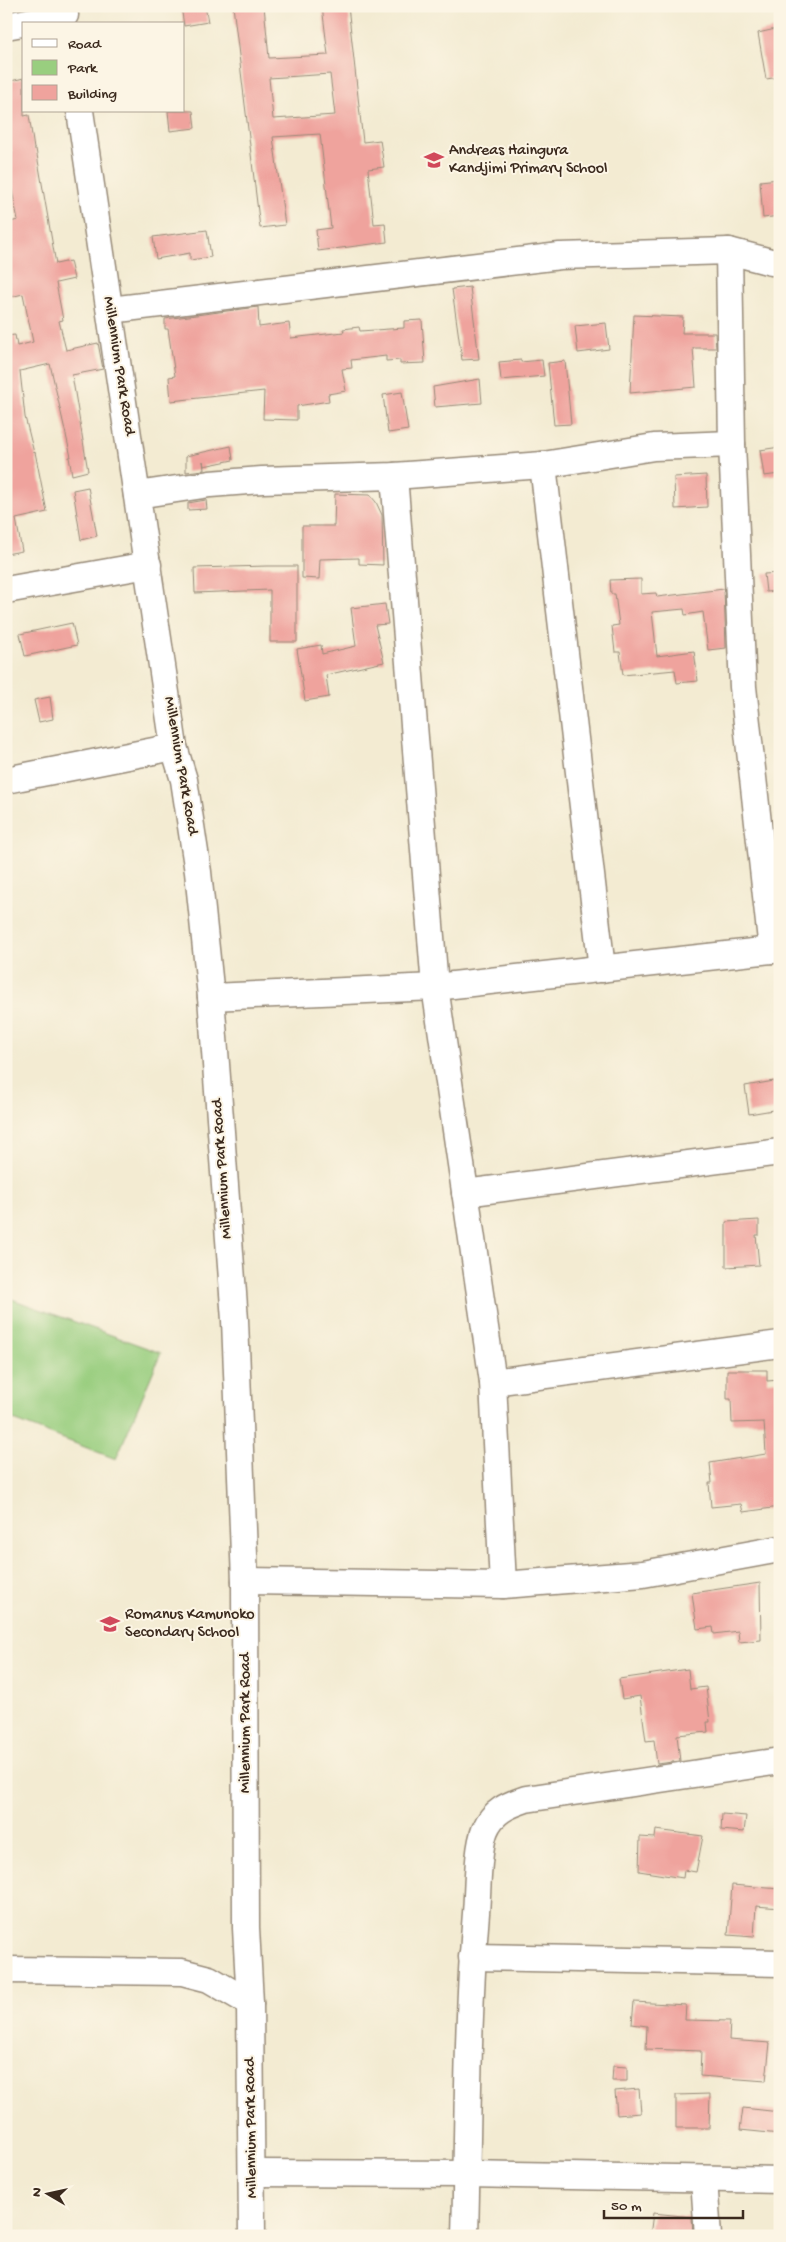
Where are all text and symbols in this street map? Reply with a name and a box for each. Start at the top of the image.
legend [22,22,185,112]
text: Road [68,36,102,54]
text: Park [67,60,98,78]
text: Building [67,86,117,104]
place label: Andreas Haingura Kandjimi Primary School [449,142,608,179]
school or university icon: Andreas Haingura Kandjimi Primary School [423,149,445,171]
street label: Millennium Park Road [98,295,139,438]
street label: Millennium Park Road [158,695,202,838]
street label: Millennium Park Road [209,1097,237,1240]
place label: Romanus Kamunoko Secondary School [125,1606,255,1643]
school or university icon: Romanus Kamunoko Secondary School [99,1613,121,1635]
street label: Millennium Park Road [237,1651,256,1793]
street label: Millennium Park Road [241,2056,263,2198]
north arrow [22,2170,72,2220]
text: N [29,2187,47,2198]
scale bar [604,2187,742,2219]
text: 50 m [611,2198,642,2216]

